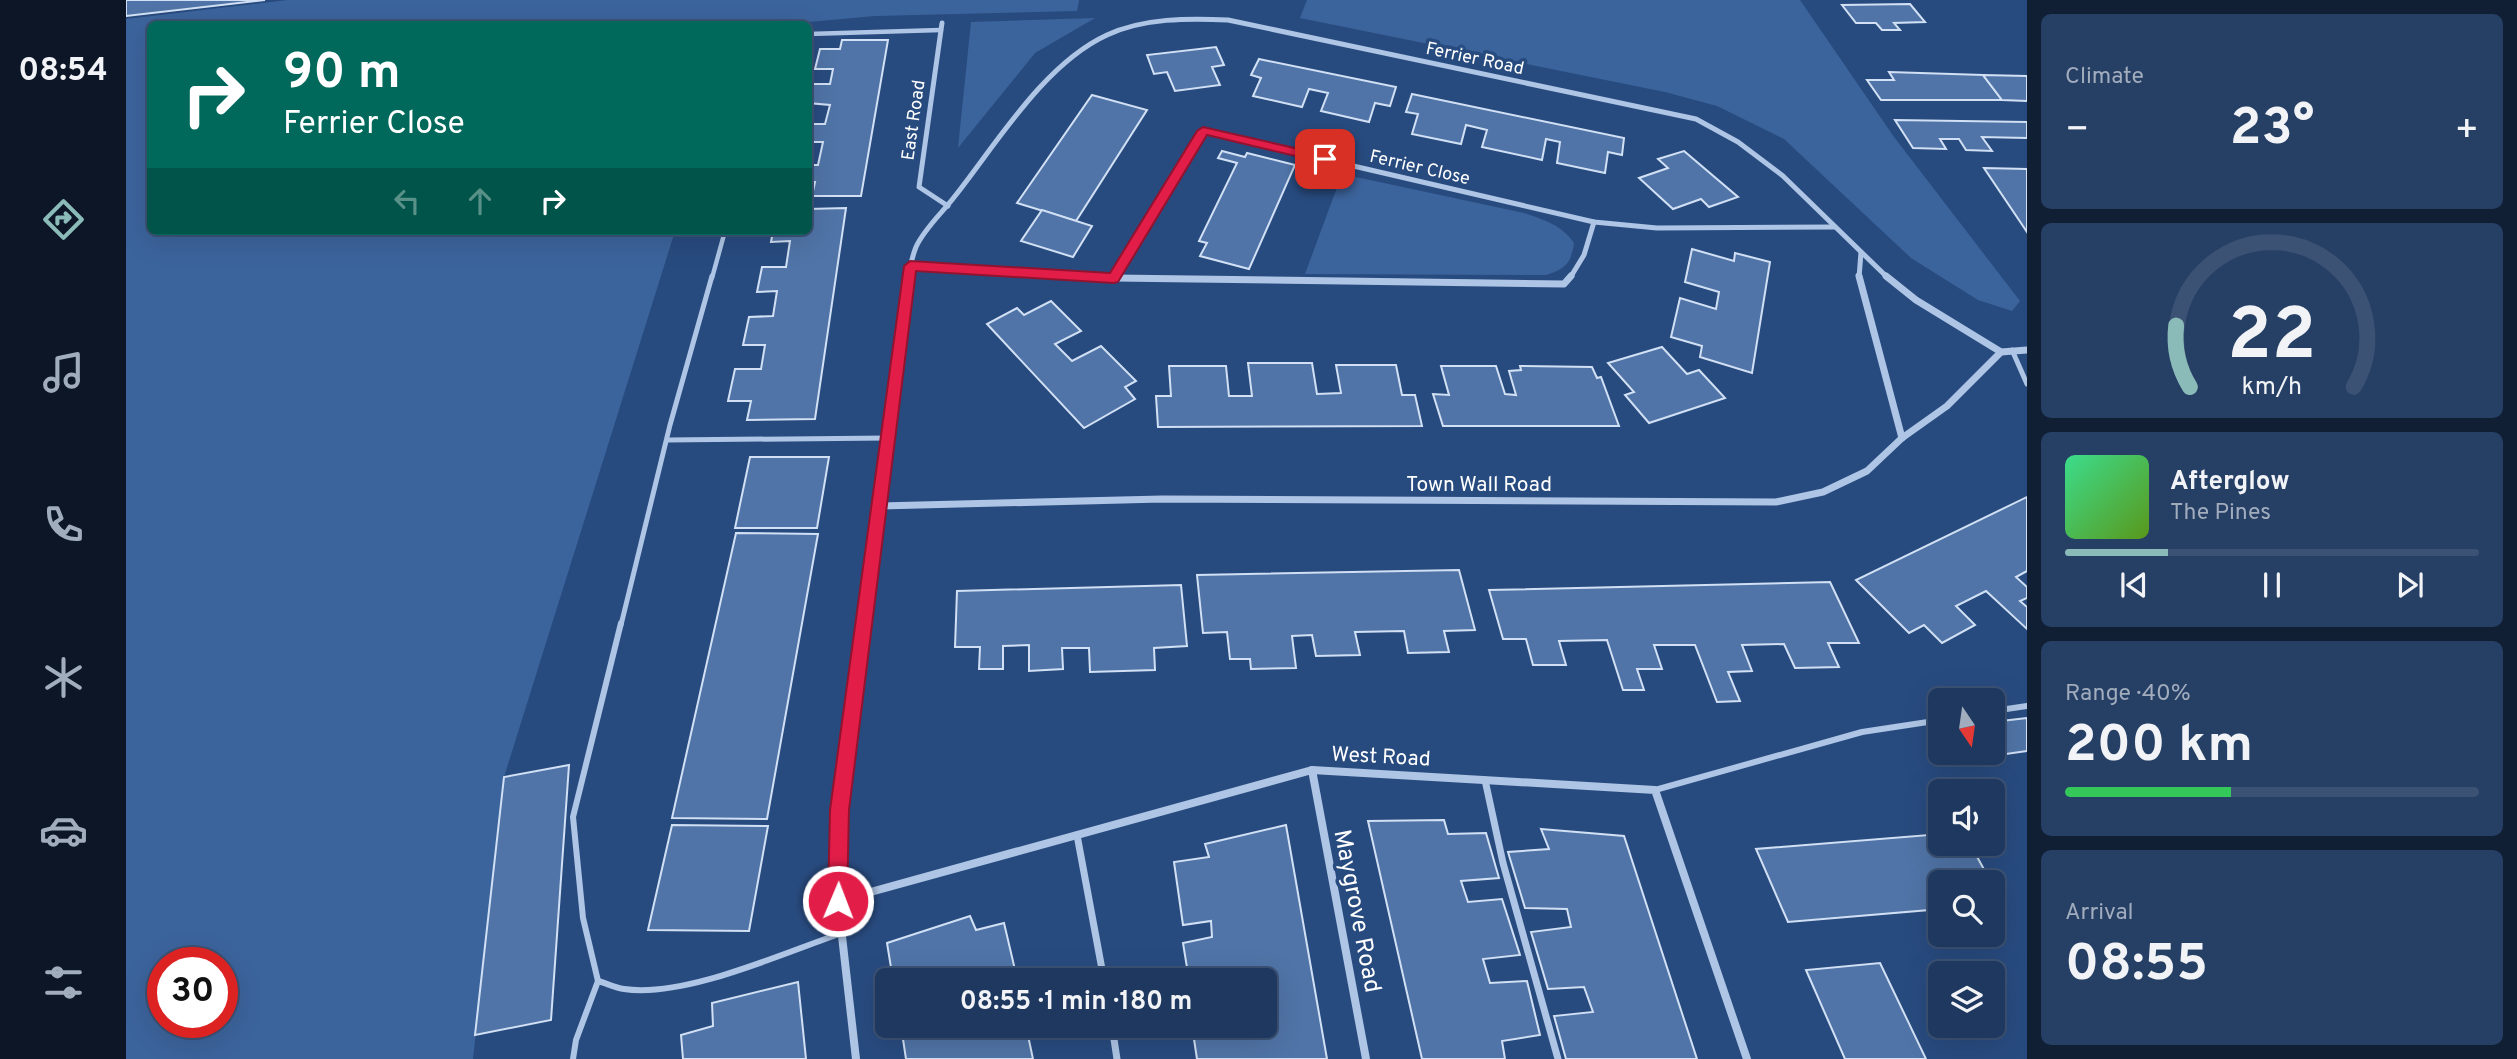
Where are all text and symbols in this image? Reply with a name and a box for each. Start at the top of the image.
street label: Ferrier Road [1424,38,1526,81]
text: 90 m [283,44,401,106]
icon: right [168,49,259,140]
text: 08:54 [18,52,108,92]
text: Climate [2065,63,2144,92]
street label: East Road [897,78,932,162]
text: 23° [2230,97,2314,163]
text: Ferrier Close [283,105,465,145]
text: − [2065,107,2090,156]
text: + [2454,107,2479,156]
pin [1295,129,1355,189]
icon: arrive [1306,140,1344,178]
street label: Ferrier Close [1367,146,1472,191]
icon: left [388,182,426,220]
icon: ahead [461,182,499,220]
icon: right [534,182,572,220]
icon: directions [39,195,88,244]
text: 22 [2227,293,2317,385]
icon: music [39,348,88,397]
text: km/h [2242,371,2302,403]
text: Afterglow [2170,466,2290,499]
street label: Town Wall Road [1406,472,1552,499]
text: The Pines [2170,499,2271,528]
icon: phone [39,500,88,549]
icon: previous [2115,566,2153,604]
icon: pause [2253,566,2291,604]
icon: next [2391,566,2429,604]
icon: climate [39,653,88,702]
text: Range · 40% [2065,680,2191,709]
north arrow [1928,688,2006,765]
map controls [1928,688,2005,1038]
text: 200 km [2065,714,2253,780]
street label: West Road [1331,741,1431,774]
button: sound [1928,779,2005,856]
icon: car [39,806,88,855]
street label: Maygrove Road [1326,827,1387,996]
position arrow [801,864,875,938]
button: search [1928,870,2005,947]
text: Arrival [2065,899,2134,928]
text: 08:55 [2065,933,2208,999]
speed limit sign: 30 [147,947,238,1038]
icon: filters [39,958,88,1007]
button: layers [1928,961,2005,1038]
text: 08:55 · 1 min · 180 m [960,986,1192,1019]

